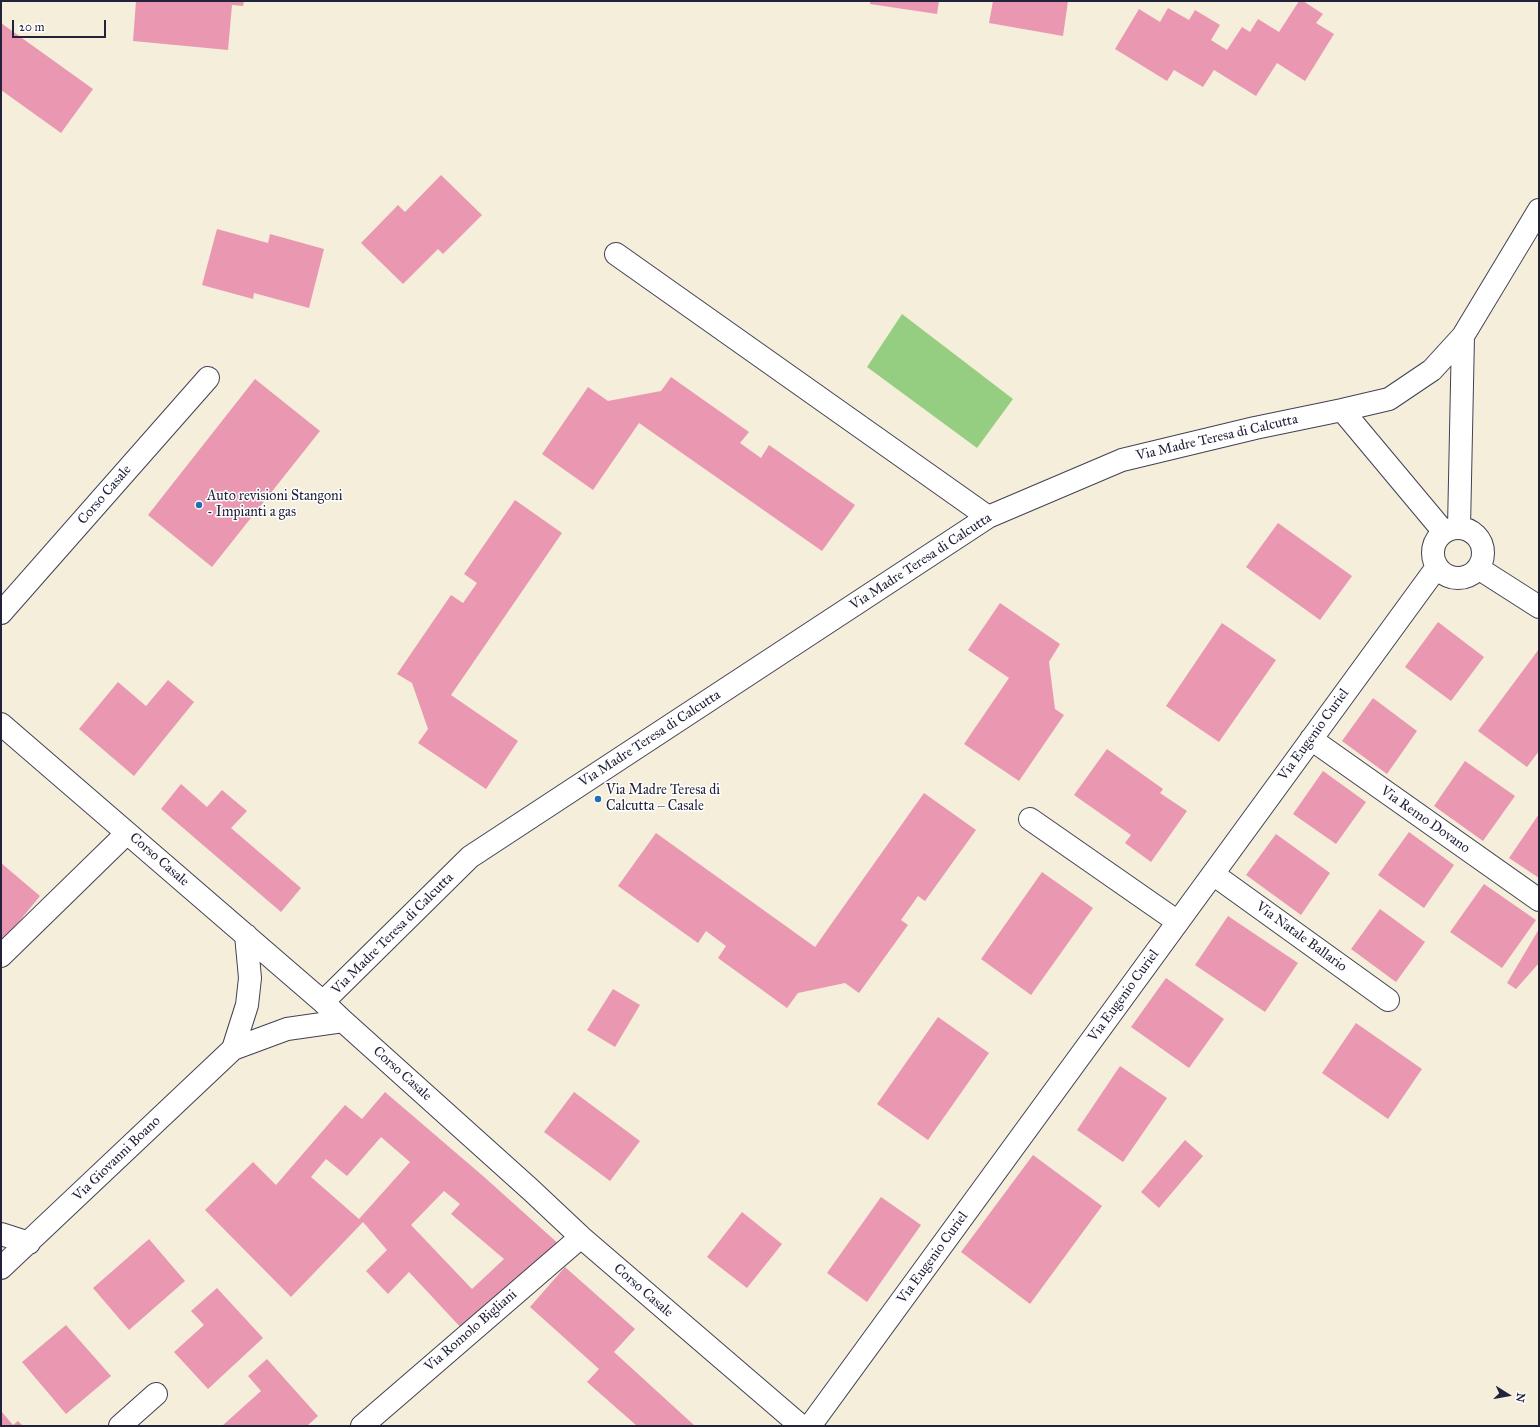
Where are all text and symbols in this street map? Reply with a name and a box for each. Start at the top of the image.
scale bar [14,12,108,38]
text: 20 m [19,20,45,34]
street label: Via Madre Teresa di Calcutta [1134,411,1300,465]
street label: Corso Casale [75,462,135,528]
place label: Auto revisioni Stangoni - Impianti a gas [207,489,343,522]
marker: Auto revisioni Stangoni - Impianti a gas [194,500,204,510]
street label: Via Madre Teresa di Calcutta [847,510,995,614]
street label: Via Eugenio Curiel [1275,686,1353,784]
street label: Via Madre Teresa di Calcutta [576,687,724,791]
place label: Via Madre Teresa di Calcutta – Casale [606,783,720,816]
street label: Via Remo Dovano [1377,783,1473,857]
marker: Via Madre Teresa di Calcutta – Casale [593,794,603,804]
street label: Corso Casale [126,830,192,890]
street label: Via Madre Teresa di Calcutta [329,870,457,998]
street label: Via Natale Ballario [1252,898,1350,976]
street label: Via Eugenio Curiel [1085,947,1163,1045]
street label: Corso Casale [369,1043,435,1105]
street label: Via Giovanni Boano [70,1113,164,1205]
street label: Via Eugenio Curiel [894,1209,972,1307]
street label: Corso Casale [610,1261,676,1321]
street label: Via Romolo Bigliani [421,1286,521,1376]
north arrow [1488,1375,1528,1415]
text: N [1513,1392,1528,1403]

